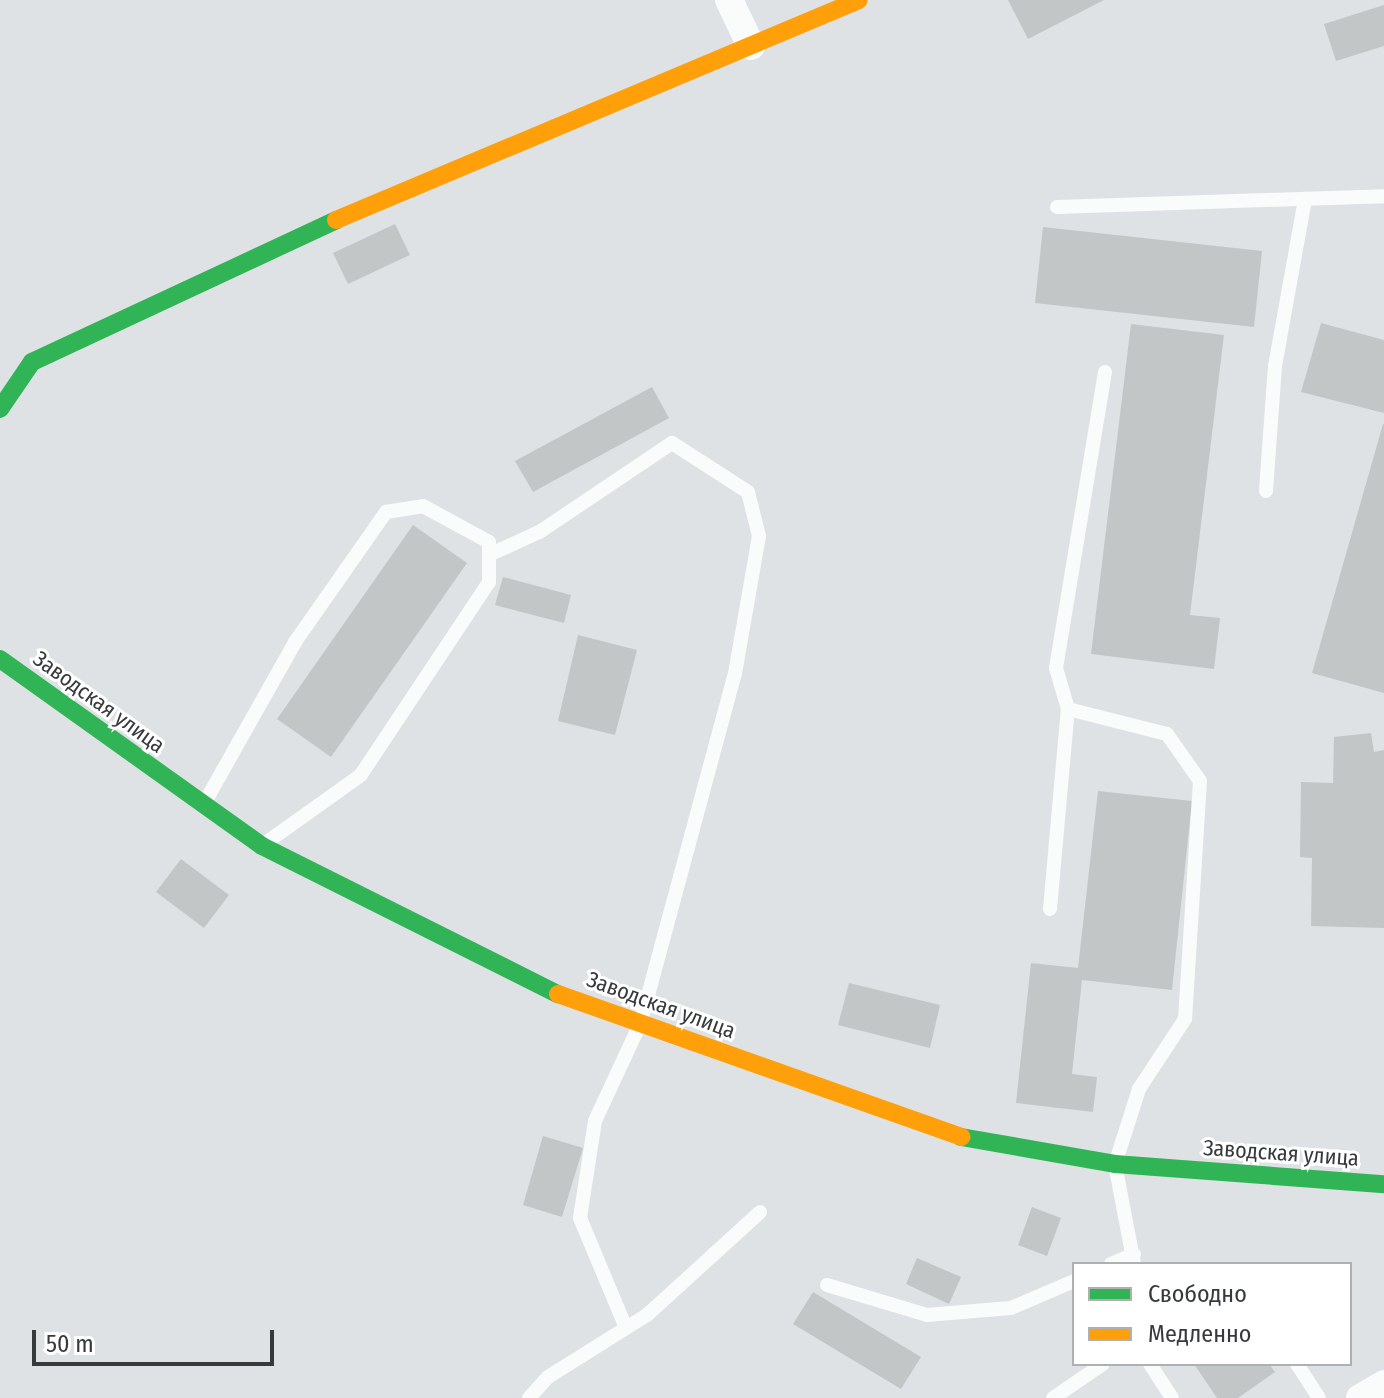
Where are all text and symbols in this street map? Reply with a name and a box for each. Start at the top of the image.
street label: Заводская улица [28,645,170,759]
street label: Заводская улица [583,966,739,1044]
street label: Заводская улица [1202,1134,1360,1172]
legend [1072,1262,1352,1366]
text: Свободно [1148,1280,1247,1308]
scale bar [36,1314,278,1364]
text: Медленно [1148,1320,1251,1348]
text: 50 m [46,1330,94,1358]

